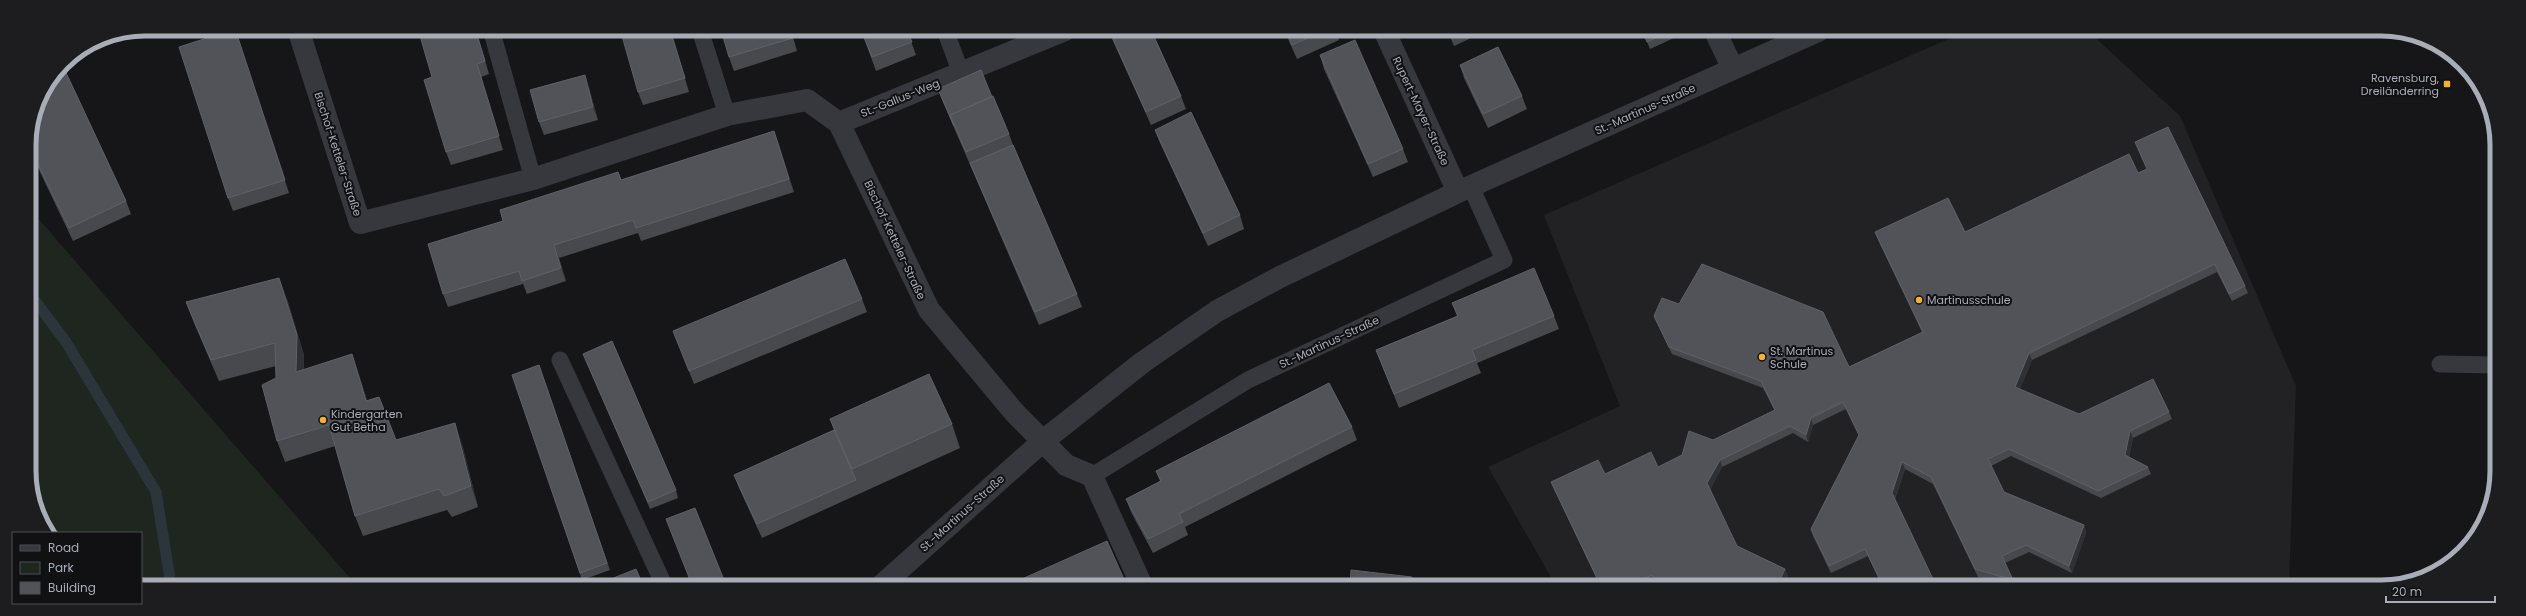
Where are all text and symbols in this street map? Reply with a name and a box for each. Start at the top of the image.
street label: Rupert-Mayer-Straße [1389,54,1453,168]
place label: Ravensburg, Dreiländerring [2361,70,2439,99]
street label: St.-Gallus-Weg [858,75,942,121]
marker: Ravensburg, Dreiländerring [2442,79,2452,89]
street label: St.-Martinus-Straße [1592,80,1698,138]
street label: Bischof-Ketteler-Straße [310,90,366,218]
street label: Bischof-Ketteler-Straße [860,178,930,302]
place label: Martinusschule [1927,292,2011,308]
marker: Martinusschule [1914,295,1924,305]
street label: St.-Martinus-Straße [1276,312,1382,372]
place label: St. Martinus Schule [1770,343,1834,372]
marker: St. Martinus Schule [1757,352,1767,362]
place label: Kindergarten Gut Betha [331,406,403,435]
marker: Kindergarten Gut Betha [318,415,328,425]
street label: St.-Martinus-Straße [916,471,1008,555]
legend [12,532,142,604]
text: Road [48,539,79,556]
text: Park [48,559,75,576]
scale bar [2386,578,2495,604]
text: Building [48,579,96,596]
text: 20 m [2392,583,2422,600]

